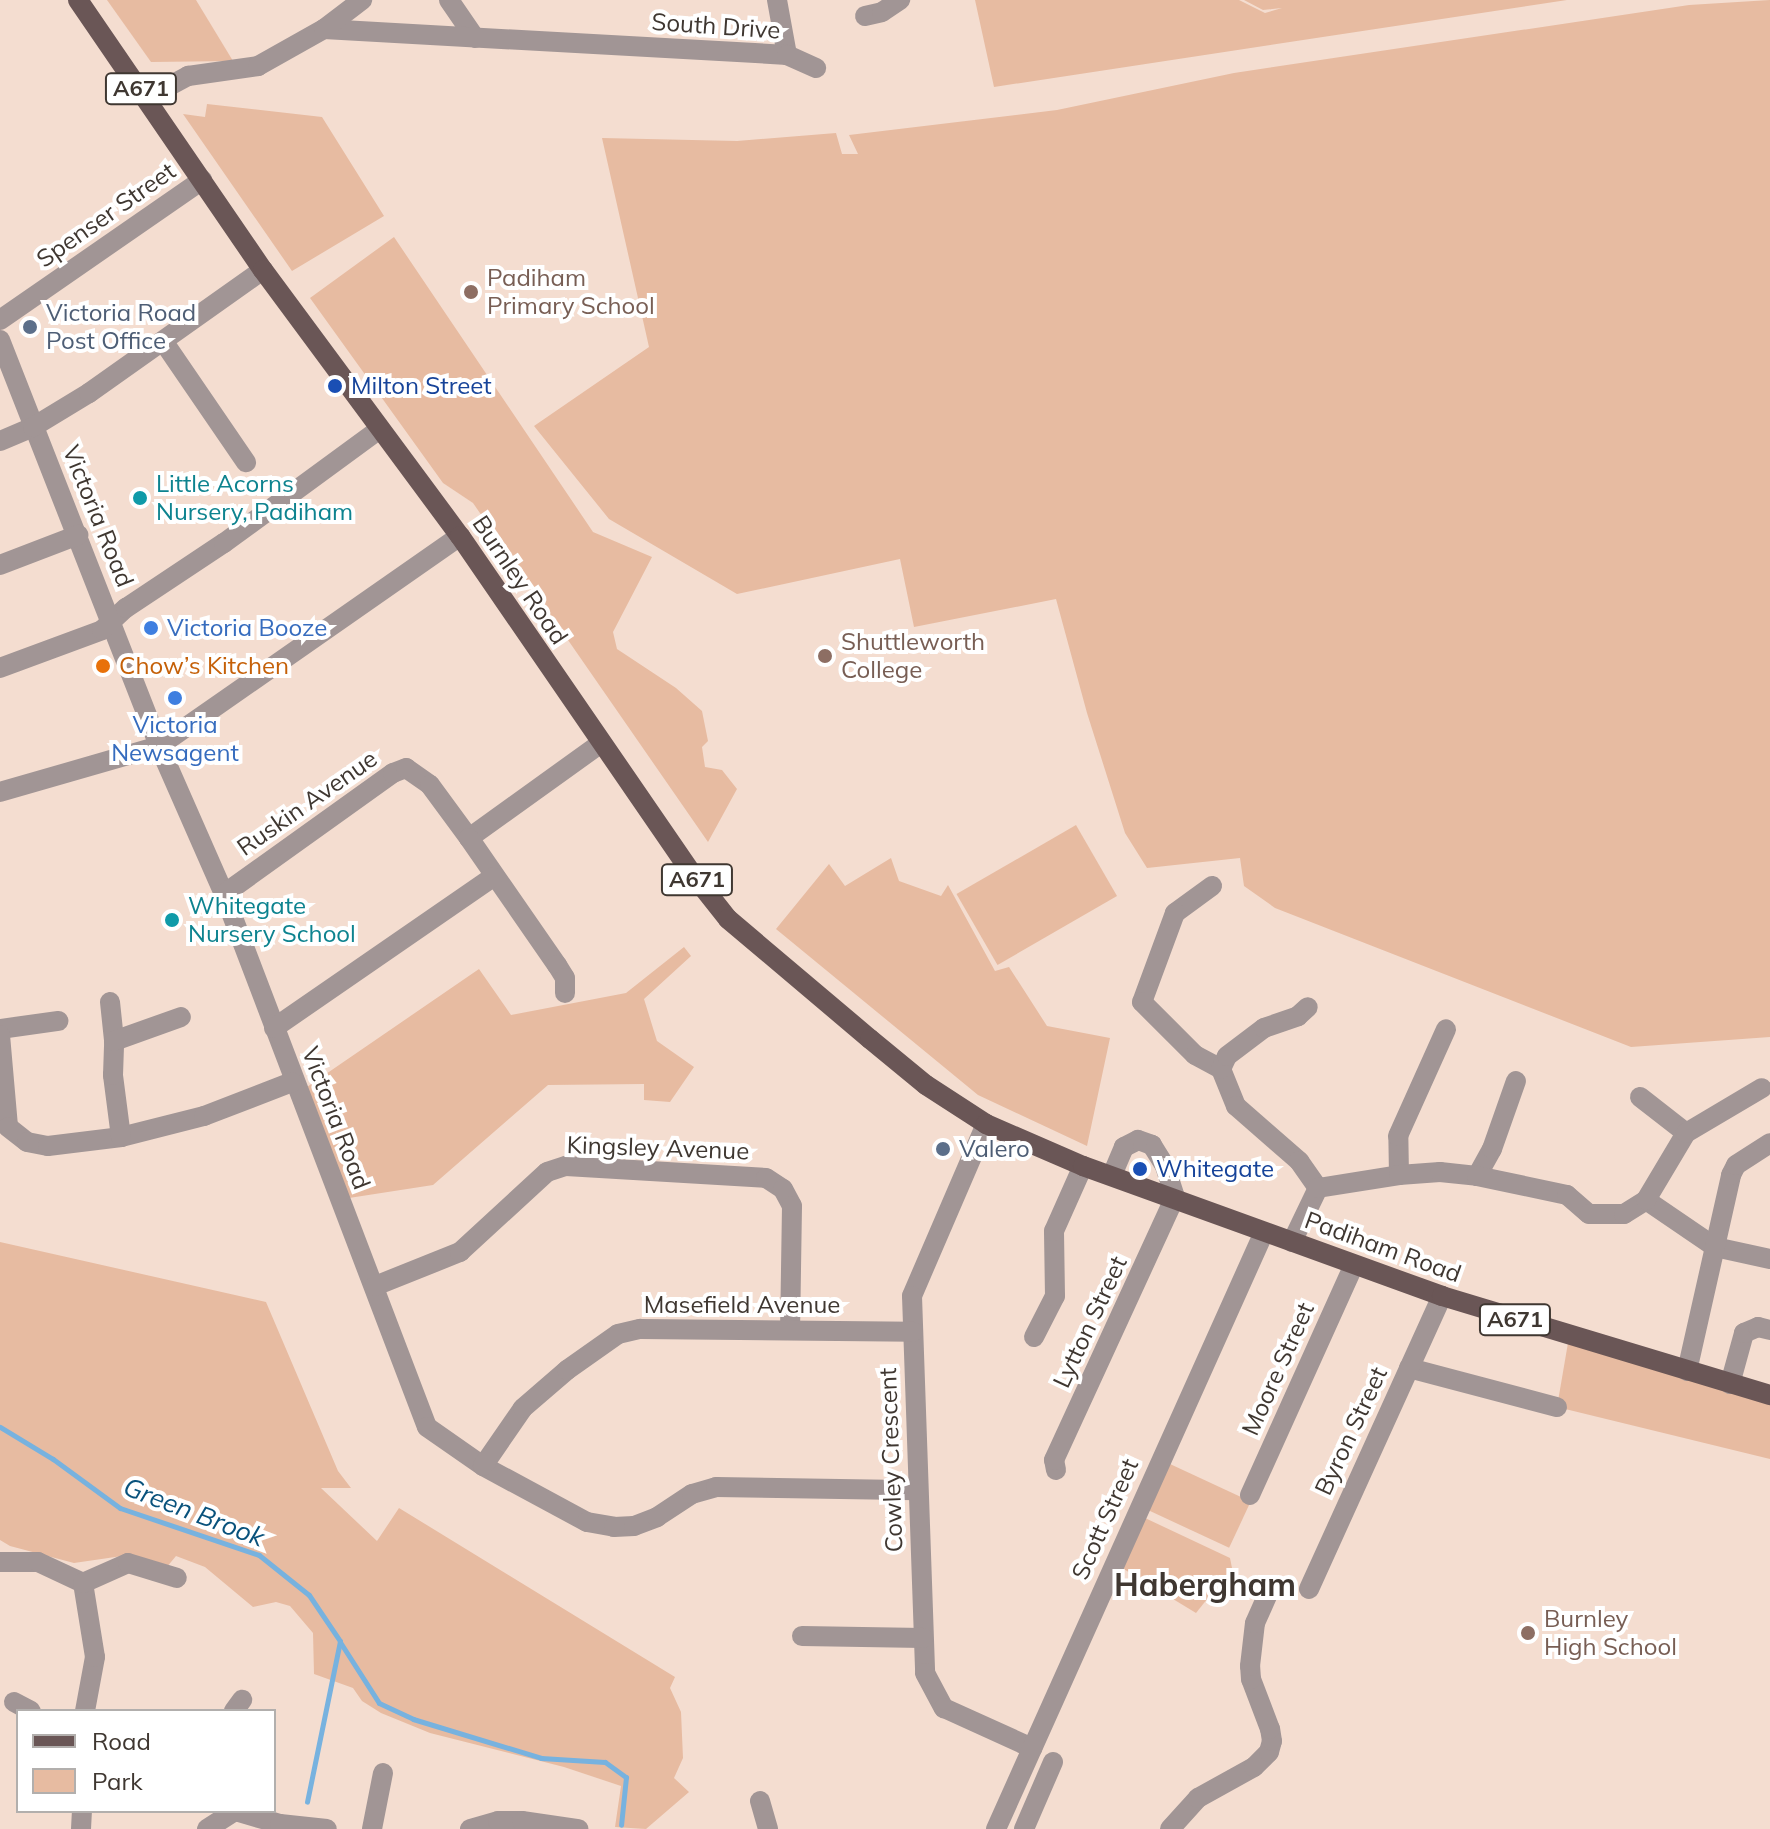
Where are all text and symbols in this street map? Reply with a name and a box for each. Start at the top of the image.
street label: South Drive [651,7,781,45]
road number: A671 [103,71,179,107]
street label: Spenser Street [31,157,181,273]
place label: Padiham Primary School [487,264,655,320]
marker: Padiham Primary School [462,283,480,301]
place label: Victoria Road Post Office [46,299,196,355]
marker: Victoria Road Post Office [21,318,39,336]
place label: Milton Street [351,372,492,400]
marker: Milton Street [326,377,344,395]
street label: Victoria Road [57,441,139,591]
place label: Little Acorns Nursery, Padiham [156,470,353,526]
marker: Little Acorns Nursery, Padiham [131,489,149,507]
street label: Burnley Road [466,510,574,650]
place label: Victoria Booze [167,614,327,642]
marker: Victoria Booze [142,619,160,637]
place label: Shuttleworth College [841,628,985,684]
marker: Shuttleworth College [816,647,834,665]
place label: Chow’s Kitchen [119,652,289,680]
marker: Chow’s Kitchen [94,657,112,675]
marker: Victoria Newsagent [166,689,184,707]
place label: Victoria Newsagent [111,711,239,767]
street label: Ruskin Avenue [231,744,383,862]
road number: A671 [659,862,735,898]
place label: Whitegate Nursery School [188,892,356,948]
marker: Whitegate Nursery School [163,911,181,929]
street label: Victoria Road [296,1043,376,1193]
street label: Kingsley Avenue [566,1130,750,1166]
place label: Valero [959,1135,1030,1163]
marker: Valero [934,1140,952,1158]
place label: Whitegate [1156,1155,1274,1183]
marker: Whitegate [1131,1160,1149,1178]
street label: Padiham Road [1301,1205,1465,1289]
street label: Lytton Street [1047,1252,1133,1392]
street label: Masefield Avenue [644,1291,840,1319]
street label: Moore Street [1236,1298,1320,1440]
road number: A671 [1477,1302,1553,1338]
street label: Byron Street [1309,1362,1393,1500]
street label: Cowley Crescent [873,1367,909,1553]
street label: Scott Street [1066,1454,1144,1584]
water label: Green Brook [119,1471,269,1553]
district label: Habergham [1114,1565,1296,1603]
place label: Burnley High School [1544,1605,1677,1661]
marker: Burnley High School [1519,1624,1537,1642]
legend [16,1709,276,1813]
text: Road [92,1726,151,1756]
text: Park [92,1766,143,1796]

